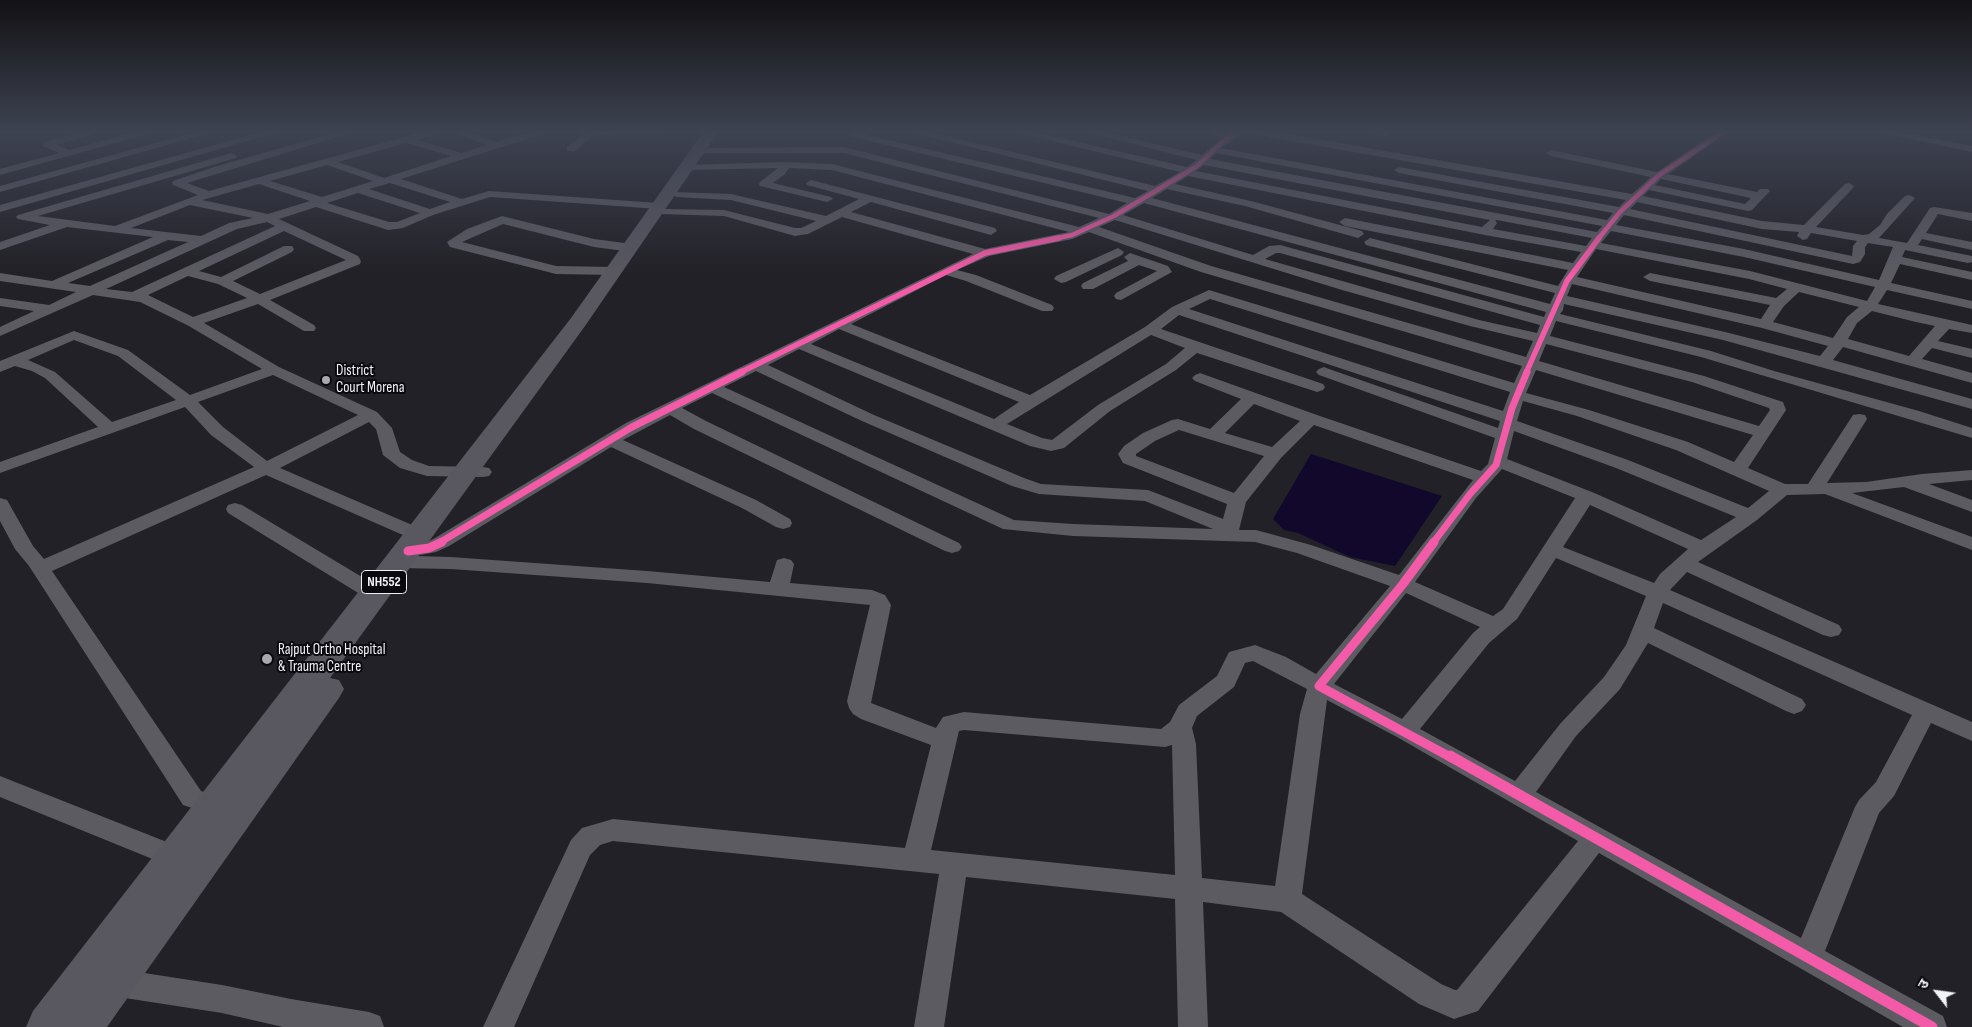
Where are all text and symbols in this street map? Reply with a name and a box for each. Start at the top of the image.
place label: District Court Morena [336,362,405,397]
marker: District Court Morena [320,374,332,386]
road number: NH552 [362,570,406,594]
place label: Rajput Ortho Hospital & Trauma Centre [278,641,385,676]
marker: Rajput Ortho Hospital & Trauma Centre [260,652,274,666]
north arrow [1912,967,1962,1017]
text: उ [1914,976,1933,992]

